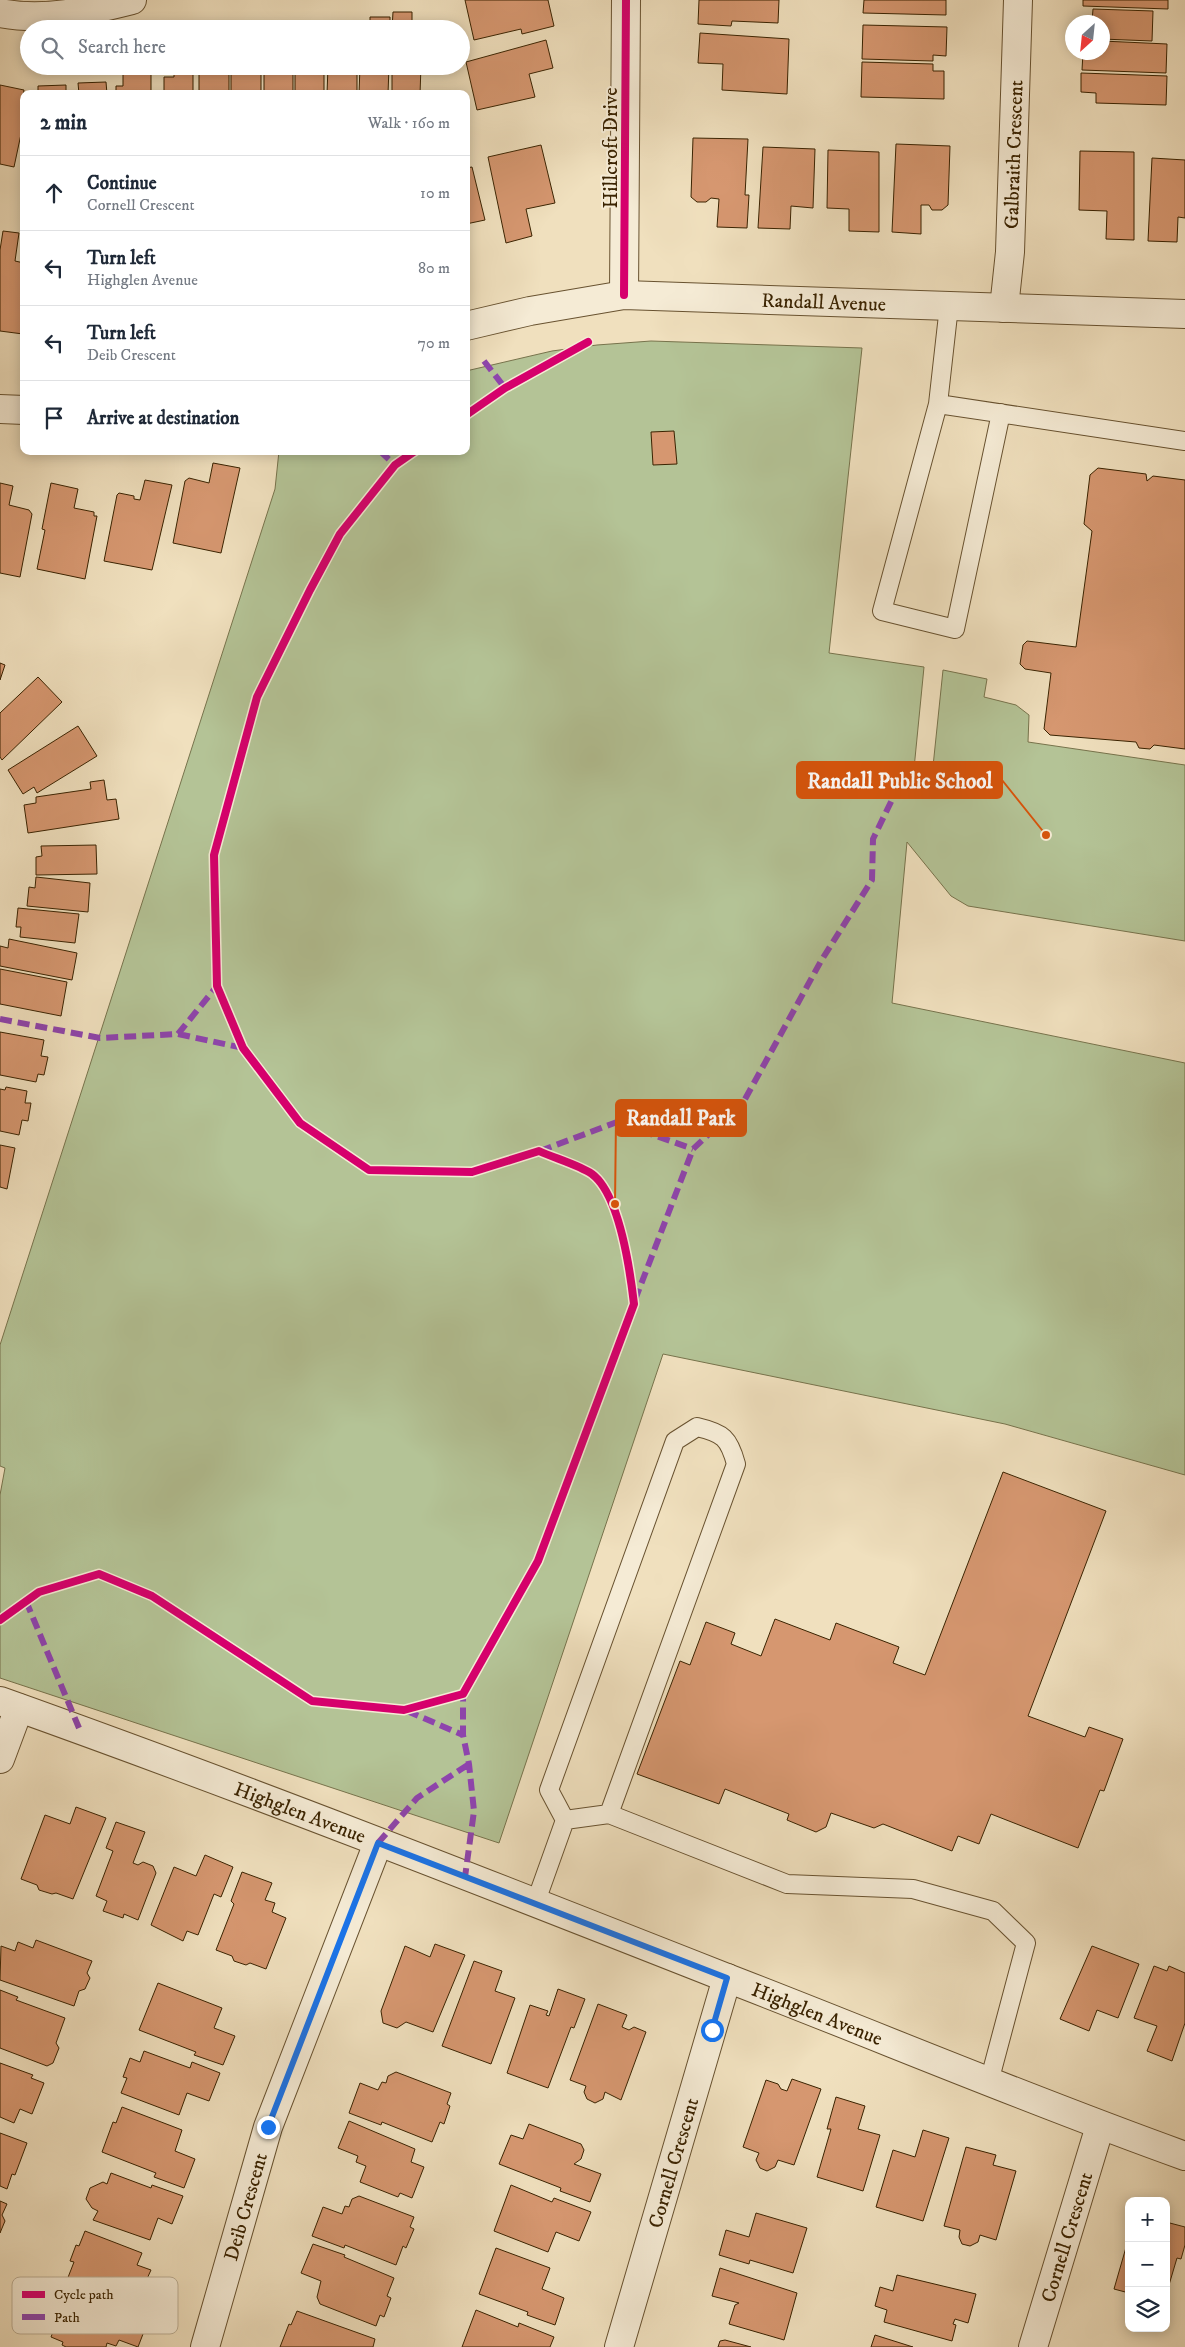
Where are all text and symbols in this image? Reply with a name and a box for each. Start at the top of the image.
north arrow [1065,15,1110,60]
search box [20,20,470,75]
icon: search [38,34,66,62]
text: Search here [78,36,166,59]
street label: Galbraith Crescent [1000,79,1029,229]
street label: Hillcroft Drive [599,87,624,209]
text: 2 min [40,110,87,136]
text: Walk · 160 m [368,113,450,133]
text: Continue [87,172,157,195]
icon: ahead [40,179,68,207]
text: 10 m [420,183,450,203]
text: Cornell Crescent [87,195,195,215]
text: Turn left [87,247,156,270]
icon: left [40,254,68,282]
text: 80 m [418,258,450,278]
text: Highglen Avenue [87,270,198,290]
street label: Randall Avenue [761,289,886,318]
text: Turn left [87,322,156,345]
icon: left [40,329,68,357]
text: 70 m [418,333,450,353]
text: Deib Crescent [87,345,176,365]
icon: arrive [40,404,68,432]
text: Arrive at destination [87,407,239,430]
callout: Randall Public School [797,762,1002,798]
text: Randall Public School [807,769,993,795]
callout: Randall Park [616,1100,746,1136]
text: Randall Park [626,1106,736,1132]
street label: Highglen Avenue [230,1777,369,1850]
street label: Highglen Avenue [748,1978,886,2052]
route start [701,2019,724,2042]
street label: Cornell Crescent [643,2095,705,2231]
route end [257,2116,280,2139]
street label: Deib Crescent [219,2150,274,2264]
street label: Cornell Crescent [1036,2169,1099,2305]
map controls [1125,2197,1170,2332]
button: + [1125,2197,1170,2242]
button: − [1125,2242,1170,2287]
legend [12,2277,178,2334]
text: Cycle path [54,2286,114,2304]
button: layers [1125,2287,1170,2332]
text: Path [54,2309,81,2327]

